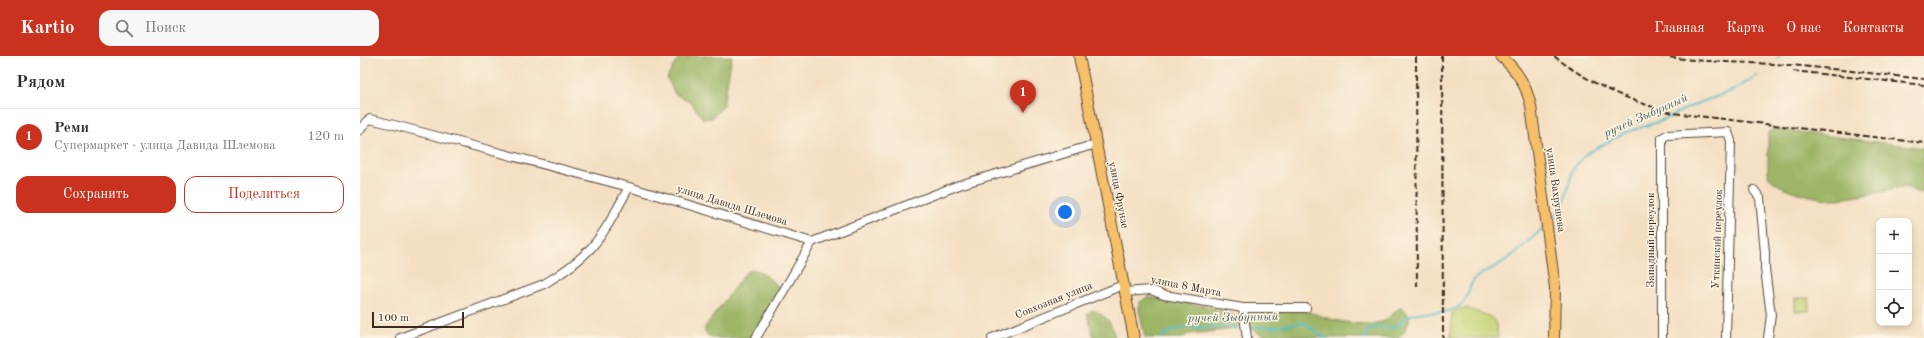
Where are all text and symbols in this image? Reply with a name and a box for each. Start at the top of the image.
search box [99,10,379,46]
icon: search [113,17,135,39]
text: Kartio [20,19,75,38]
text: Поиск [145,21,186,36]
text: Главная [1654,21,1704,35]
text: Карта [1726,21,1764,35]
text: О нас [1786,21,1821,35]
text: Контакты [1843,21,1904,35]
text: Рядом [16,74,65,91]
pin: 1 [1010,80,1036,113]
water label: ручей Зыбунный [1601,91,1690,140]
text: Реми [54,121,89,136]
text: 1 [25,130,33,143]
text: 120 m [307,130,344,143]
text: Супермаркет · улица Давида Шлемова [54,139,276,152]
street label: улица Вахрушева [1544,147,1566,234]
street label: улица Фрунзе [1106,161,1130,229]
button: Сохранить [16,176,176,213]
button: Поделиться [184,176,344,213]
street label: улица Давида Шлемова [675,184,789,228]
street label: Уткинский переулок [1711,188,1725,289]
street label: Западный переулок [1646,192,1657,288]
your location [1055,202,1075,222]
map controls [1876,218,1912,326]
button: + [1876,218,1912,254]
button: − [1876,254,1912,290]
street label: улица 8 Марта [1150,275,1223,299]
street label: Совхозная улица [1014,280,1095,321]
button: locate [1876,290,1912,326]
scale bar [372,310,464,329]
water label: ручей Зыбунный [1187,310,1279,325]
text: 100 m [378,313,409,324]

